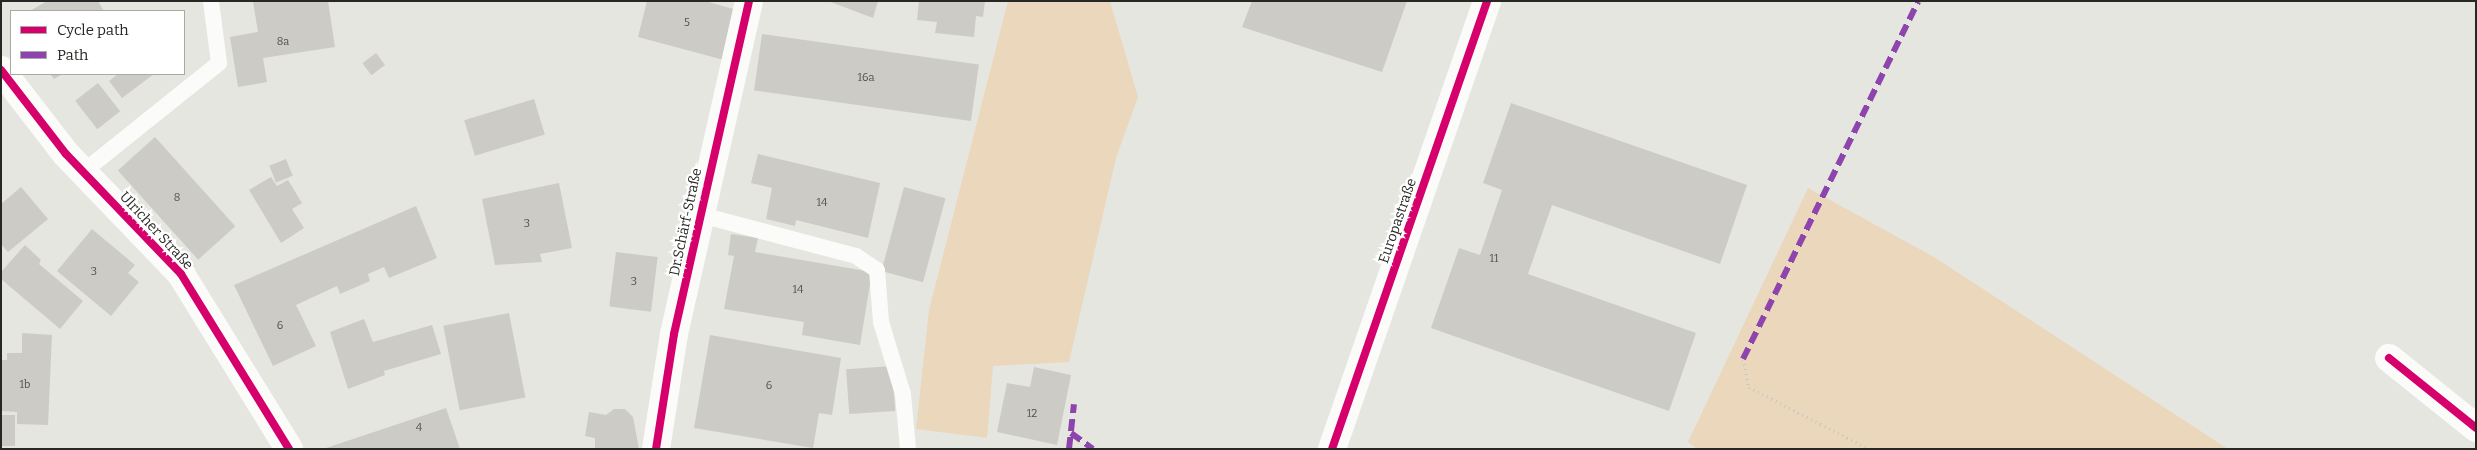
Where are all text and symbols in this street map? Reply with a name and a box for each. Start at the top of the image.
legend [10,10,185,75]
house number: 5 [684,16,690,30]
text: Cycle path [57,21,129,39]
house number: 8a [277,35,289,49]
text: Path [57,46,88,64]
house number: 16a [858,71,874,85]
street label: Dr.Schärf-Straße [666,167,706,277]
street label: Europastraße [1376,176,1420,266]
street label: Ulricher Straße [116,189,196,273]
house number: 8 [174,191,180,205]
house number: 14 [817,196,827,210]
house number: 3 [524,217,530,231]
house number: 11 [1490,252,1498,266]
house number: 3 [91,265,97,279]
house number: 3 [631,275,637,289]
house number: 14 [793,283,803,297]
house number: 6 [277,319,283,333]
house number: 1b [20,378,30,392]
house number: 6 [766,379,772,393]
house number: 12 [1027,407,1037,421]
house number: 4 [416,421,422,435]

